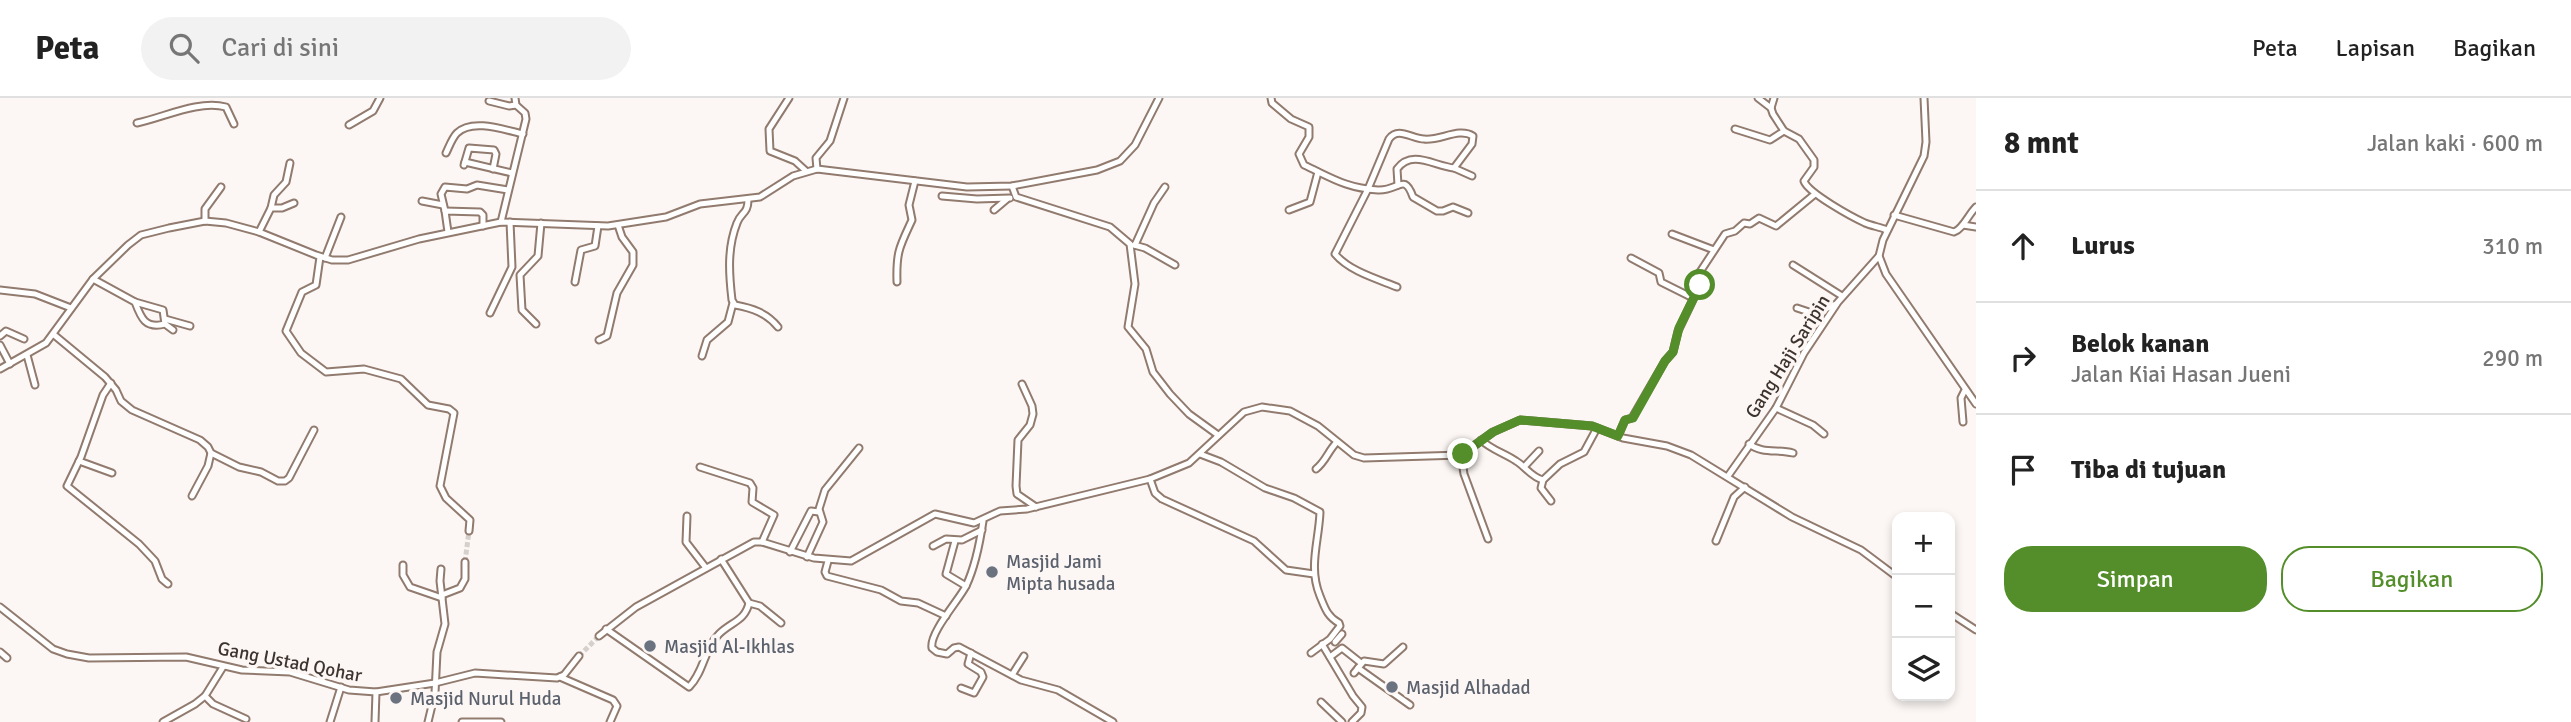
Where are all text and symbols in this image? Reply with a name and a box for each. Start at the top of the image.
search box [141,17,631,80]
text: Peta [35,28,99,69]
icon: search [165,29,203,67]
text: Cari di sini [221,32,339,64]
text: Peta [2252,33,2298,63]
text: Lapisan [2336,33,2415,63]
text: Bagikan [2453,33,2536,63]
text: 8 mnt [2004,125,2079,162]
text: Jalan kaki · 600 m [2367,129,2543,158]
icon: ahead [2004,227,2042,265]
text: Lurus [2071,230,2135,262]
text: 310 m [2482,232,2543,261]
route start [1684,269,1715,300]
street label: Gang Haji Saripin [1740,290,1836,423]
text: Belok kanan [2071,328,2209,360]
icon: right [2004,339,2042,377]
text: 290 m [2482,344,2543,373]
text: Jalan Kiai Hasan Jueni [2071,360,2291,389]
route end [1447,438,1478,469]
icon: arrive [2004,451,2042,489]
text: Tiba di tujuan [2071,454,2226,486]
map controls [1892,512,1955,701]
button: + [1892,512,1955,575]
button: Simpan [2004,546,2267,612]
button: Bagikan [2281,546,2543,612]
place label: Masjid Jami Mipta husada [1006,550,1115,596]
marker: Masjid Jami Mipta husada [984,564,1000,580]
button: − [1892,575,1955,638]
place label: Masjid Al-Ikhlas [664,635,794,659]
street label: Gang Ustad Qohar [216,636,364,688]
marker: Masjid Al-Ikhlas [642,638,658,654]
button: layers [1892,638,1955,701]
place label: Masjid Alhadad [1406,676,1531,700]
marker: Masjid Alhadad [1384,679,1400,695]
place label: Masjid Nurul Huda [410,687,561,711]
marker: Masjid Nurul Huda [388,690,404,706]

